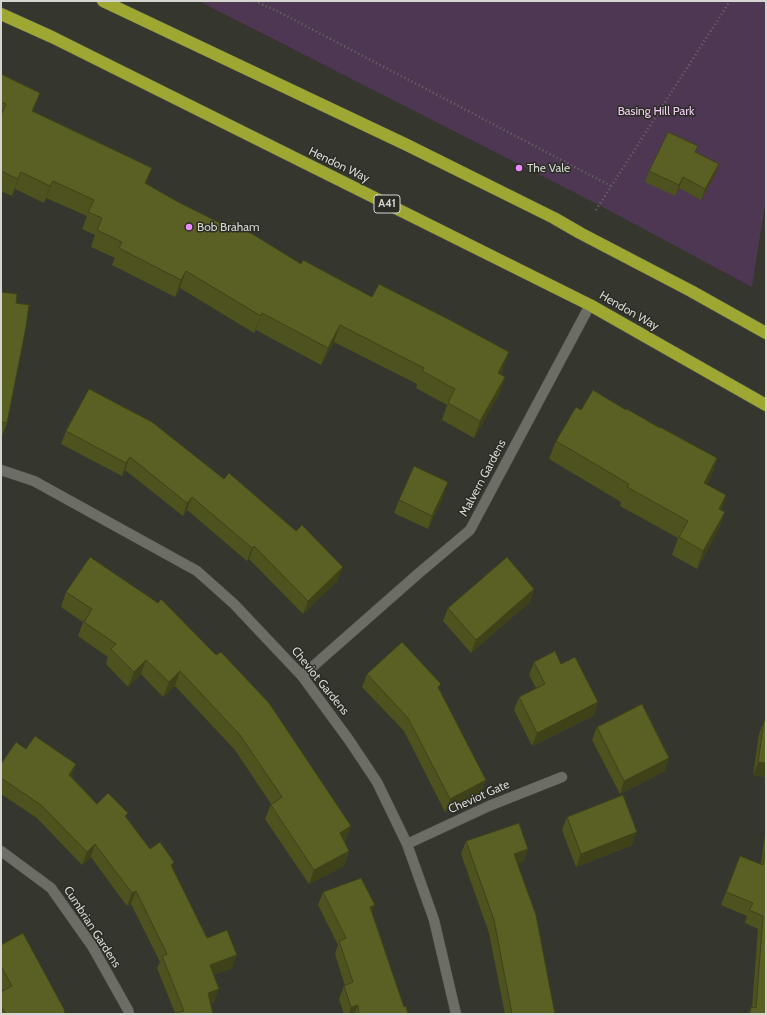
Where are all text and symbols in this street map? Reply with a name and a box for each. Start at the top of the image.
park label: Basing Hill Park [618,104,694,118]
street label: Hendon Way [306,144,372,186]
place label: The Vale [527,161,570,175]
marker: The Vale [514,163,524,173]
road number: A41 [374,195,400,213]
place label: Bob Braham [197,220,259,234]
marker: Bob Braham [184,222,194,232]
street label: Hendon Way [597,288,661,334]
street label: Malvern Gardens [457,437,509,519]
street label: Cheviot Gardens [288,644,352,718]
street label: Cheviot Gate [446,777,512,817]
street label: Cumbrian Gardens [60,884,124,970]

